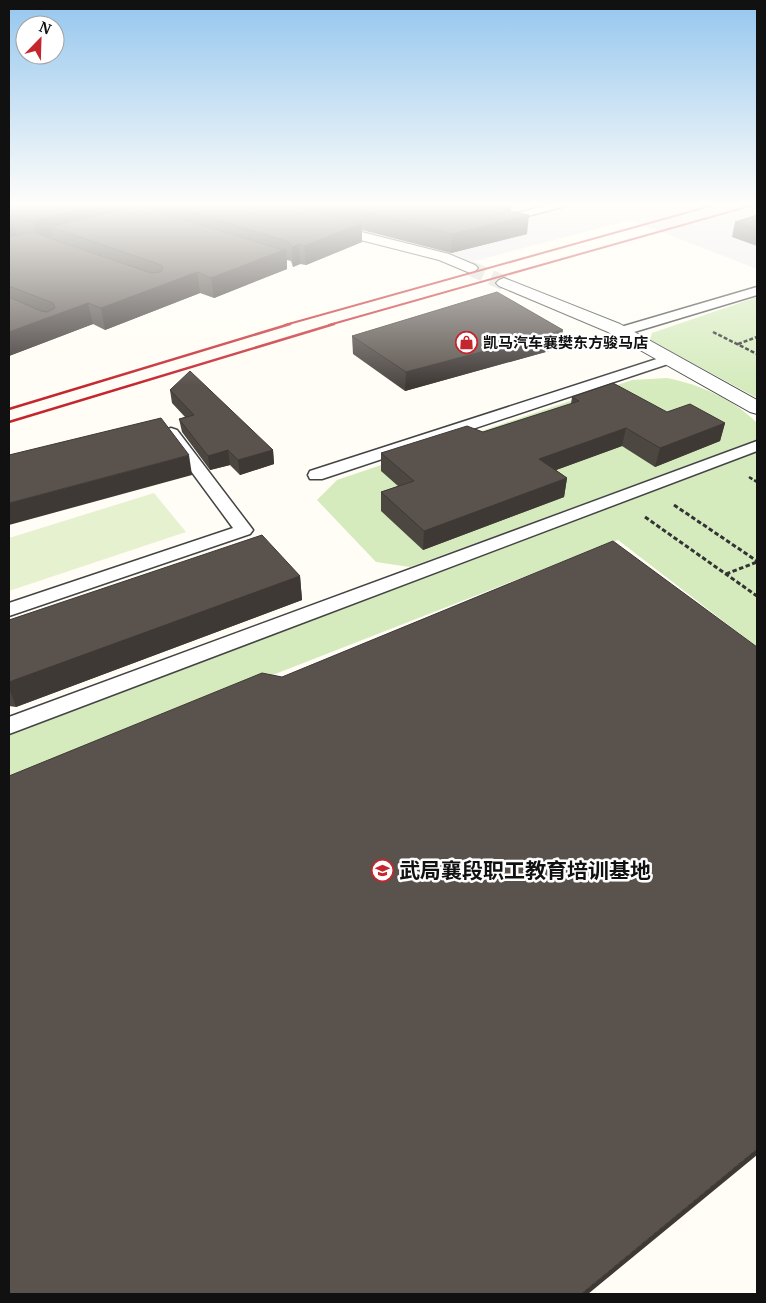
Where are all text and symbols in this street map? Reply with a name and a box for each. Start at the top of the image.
north arrow [15,15,65,65]
text: N [36,18,54,38]
shop icon: 凯马汽车襄樊东方骏马店 [455,330,479,354]
place label: 凯马汽车襄樊东方骏马店 [483,333,648,352]
place label: 武局襄段职工教育培训基地 [399,857,651,884]
school or university icon: 武局襄段职工教育培训基地 [371,858,395,882]

